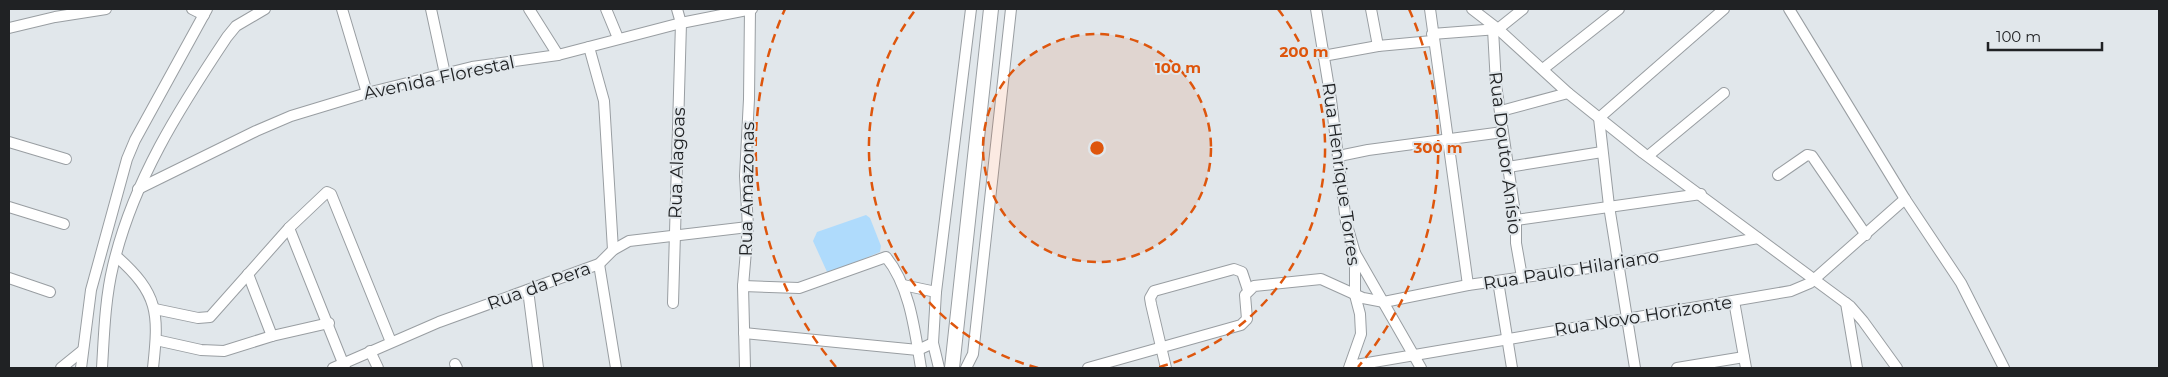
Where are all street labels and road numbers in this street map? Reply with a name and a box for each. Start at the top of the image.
street label: Avenida Florestal [361,51,517,105]
street label: Rua Doutor Anísio [1484,70,1526,236]
street label: Rua Henrique Torres [1317,81,1365,267]
street label: Rua Alagoas [664,107,690,219]
street label: Rua Amazonas [735,121,759,257]
street label: Rua Paulo Hilariano [1482,245,1660,295]
street label: Rua da Pera [484,257,594,315]
street label: Rua Novo Horizonte [1553,291,1734,341]

